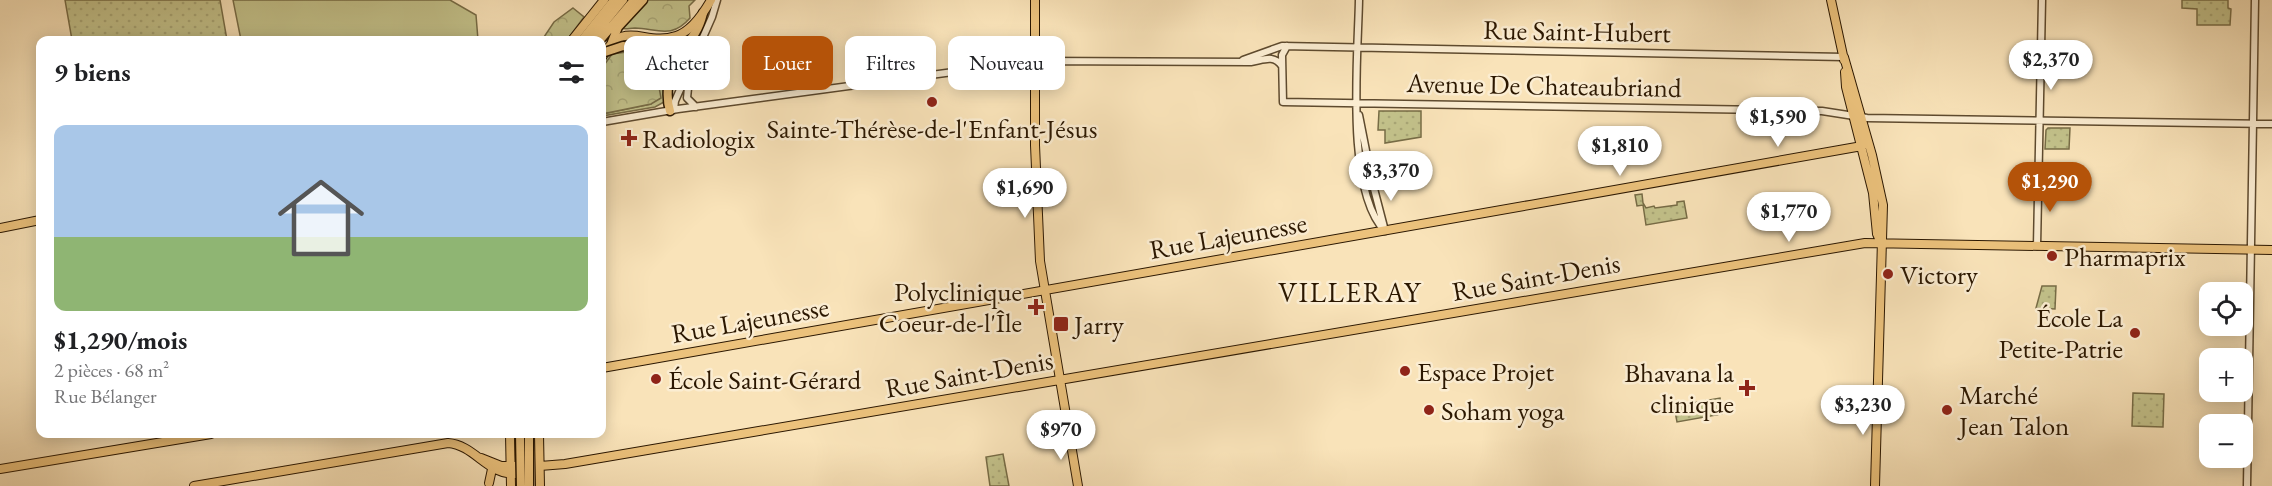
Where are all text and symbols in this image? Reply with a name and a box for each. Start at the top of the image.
street label: Rue Saint-Hubert [1483,12,1672,50]
chip: Acheter [624,36,730,90]
chip: Louer [742,36,833,90]
chip: Filtres [845,36,936,90]
chip: Nouveau [948,36,1065,90]
pin: $2,370 [2002,40,2100,91]
text: $2,370 [2023,46,2079,72]
text: 9 biens [54,55,131,89]
icon: filters [555,56,588,89]
street label: Avenue De Chateaubriand [1405,65,1682,105]
marker: Sainte-Thérèse-de-l'Enfant-Jésus [925,95,939,109]
pin: $1,590 [1729,97,1827,148]
text: $1,590 [1750,103,1806,129]
place label: Sainte-Thérèse-de-l'Enfant-Jésus [767,111,1097,146]
place label: Radiologix [642,121,755,156]
pin: $1,810 [1571,126,1669,177]
marker: Radiologix [620,129,638,147]
text: $1,810 [1592,132,1648,158]
pin: $3,370 [1342,151,1440,202]
text: $3,370 [1363,157,1419,183]
pin: $1,290 [2001,162,2099,213]
icon: home [267,164,375,272]
pin: $1,690 [976,168,1074,219]
text: $1,290 [2022,168,2078,194]
text: $1,690 [997,174,1053,200]
pin: $1,770 [1740,192,1838,243]
text: $1,770 [1761,198,1817,224]
street label: Rue Lajeunesse [1147,205,1309,267]
place label: Pharmaprix [2064,239,2186,274]
street label: Rue Saint-Denis [1449,245,1623,309]
marker: Pharmaprix [2045,249,2059,263]
place label: Victory [1900,257,1978,292]
marker: Victory [1881,267,1895,281]
place label: Polyclinique Coeur-de-l'Île [879,274,1022,340]
district label: VILLERAY [1278,274,1422,310]
map controls [2199,282,2253,468]
button: locate [2199,282,2253,336]
street label: Rue Lajeunesse [669,289,831,351]
marker: Polyclinique Coeur-de-l'Île [1027,298,1045,316]
place label: École La Petite-Patrie [1998,300,2123,366]
place label: Jarry [1072,307,1124,342]
marker: Jarry [1052,315,1070,333]
text: $1,290/mois [54,323,187,357]
marker: École La Petite-Patrie [2128,326,2142,340]
street label: Rue Saint-Denis [882,342,1056,406]
button: + [2199,348,2253,402]
place label: Espace Projet [1417,354,1554,389]
place label: Bhavana la clinique [1624,355,1734,421]
text: 2 pièces · 68 m² [54,357,169,383]
place label: École Saint-Gérard [668,362,861,397]
marker: Espace Projet [1398,364,1412,378]
marker: École Saint-Gérard [649,372,663,386]
place label: Marché Jean Talon [1957,377,2069,443]
marker: Bhavana la clinique [1738,379,1756,397]
text: Rue Bélanger [54,383,157,409]
pin: $3,230 [1814,385,1912,436]
text: $3,230 [1835,391,1891,417]
place label: Soham yoga [1441,393,1565,428]
marker: Soham yoga [1422,403,1436,417]
marker: Marché Jean Talon [1940,403,1954,417]
pin: $970 [1025,410,1097,461]
button: − [2199,414,2253,468]
text: $970 [1041,416,1081,442]

